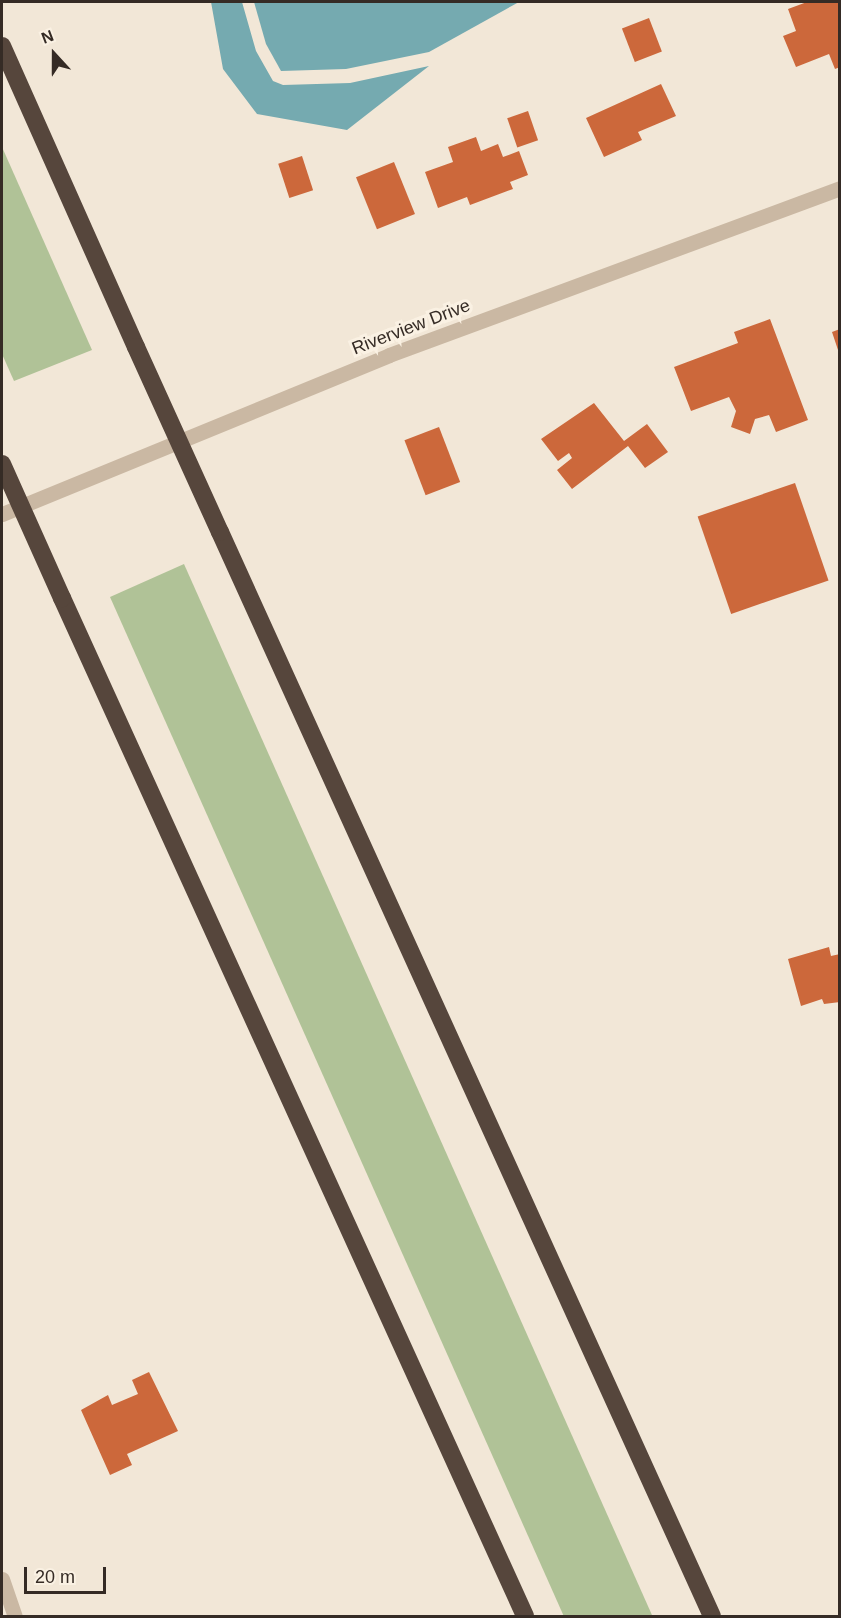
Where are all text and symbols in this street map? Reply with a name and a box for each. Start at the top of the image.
north arrow [24,24,84,84]
text: N [39,27,56,47]
street label: Riverview Drive [349,295,473,359]
scale bar [27,1555,110,1593]
text: 20 m [35,1567,75,1587]

